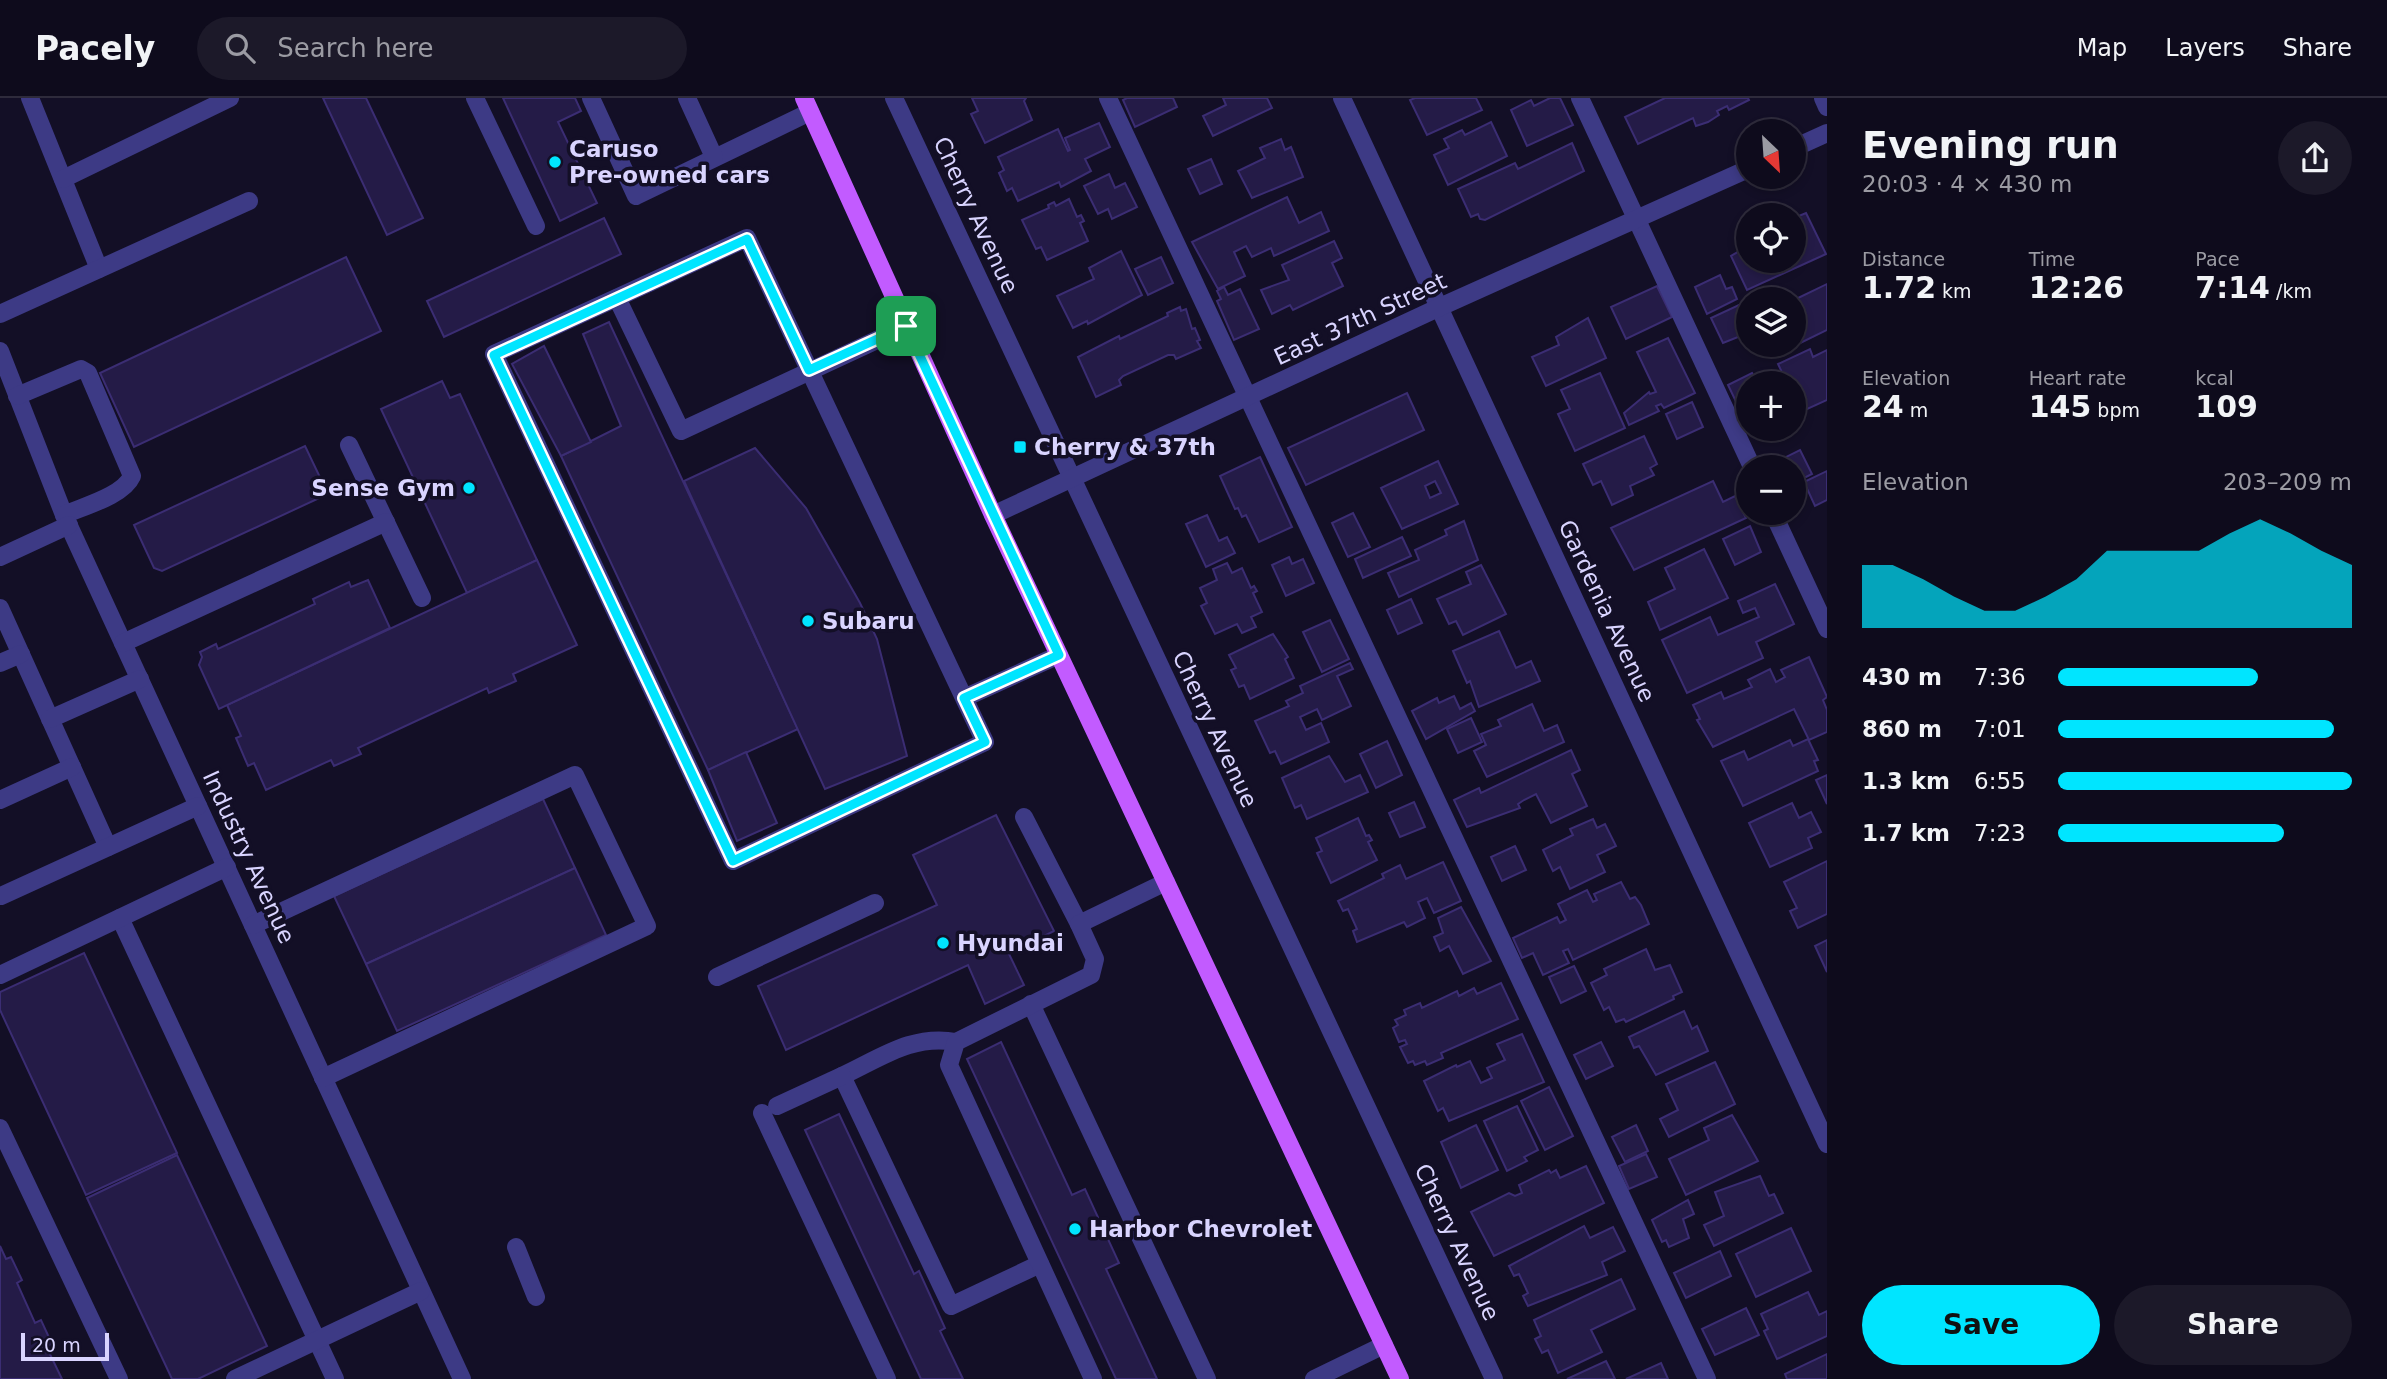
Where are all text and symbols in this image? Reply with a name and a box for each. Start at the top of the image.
search box [197,17,687,80]
text: Pacely [35,29,155,68]
icon: search [221,29,259,67]
text: Search here [277,33,434,63]
text: Map [2077,34,2127,62]
text: Layers [2165,34,2245,62]
text: Share [2283,34,2352,62]
north arrow [1736,119,1806,189]
map controls [1736,119,1806,525]
button: share [2278,121,2352,195]
text: Evening run [1862,123,2119,167]
street label: Cherry Avenue [928,133,1024,297]
place label: Caruso Pre-owned cars [569,136,770,188]
marker: Caruso Pre-owned cars [547,154,563,170]
text: 20:03 · 4 × 430 m [1862,171,2072,197]
button: locate [1736,203,1806,273]
text: Distance [1862,248,1945,270]
text: Time [2029,248,2075,270]
text: Pace [2195,248,2240,270]
street label: East 37th Street [1270,268,1450,370]
text: 1.72 [1862,270,1936,305]
text: 12:26 [2029,270,2124,305]
text: 7:14 [2195,270,2270,305]
text: km [1936,280,1972,302]
text: /km [2270,280,2312,302]
button: layers [1736,287,1806,357]
pin [876,296,936,356]
icon: arrive [887,307,925,345]
text: Elevation [1862,367,1950,389]
text: Heart rate [2029,367,2126,389]
text: kcal [2195,367,2234,389]
button: + [1736,371,1806,441]
text: 24 [1862,389,1904,424]
text: 145 [2029,389,2091,424]
text: 109 [2195,389,2258,424]
text: m [1904,399,1928,421]
text: bpm [2091,399,2140,421]
place label: Cherry & 37th [1034,434,1216,460]
marker: Cherry & 37th [1012,439,1028,455]
button: − [1736,455,1806,525]
text: Elevation [1862,469,1969,495]
text: 203–209 m [2223,469,2352,495]
place label: Sense Gym [311,475,455,501]
marker: Sense Gym [461,480,477,496]
street label: Gardenia Avenue [1553,516,1661,706]
place label: Subaru [822,608,915,634]
marker: Subaru [800,613,816,629]
street label: Cherry Avenue [1167,647,1263,811]
text: 430 m [1862,664,1942,690]
text: 7:36 [1974,664,2026,690]
text: 860 m [1862,716,1942,742]
text: 7:01 [1974,716,2026,742]
street label: Industry Avenue [198,767,300,947]
text: 1.3 km [1862,768,1950,794]
text: 6:55 [1974,768,2026,794]
text: 1.7 km [1862,820,1950,846]
text: 7:23 [1974,820,2026,846]
place label: Hyundai [957,930,1064,956]
marker: Hyundai [935,935,951,951]
street label: Cherry Avenue [1409,1160,1505,1324]
place label: Harbor Chevrolet [1089,1216,1312,1242]
marker: Harbor Chevrolet [1067,1221,1083,1237]
button: Save [1862,1285,2100,1365]
button: Share [2114,1285,2352,1365]
scale bar [21,1330,108,1362]
text: 20 m [32,1334,81,1356]

